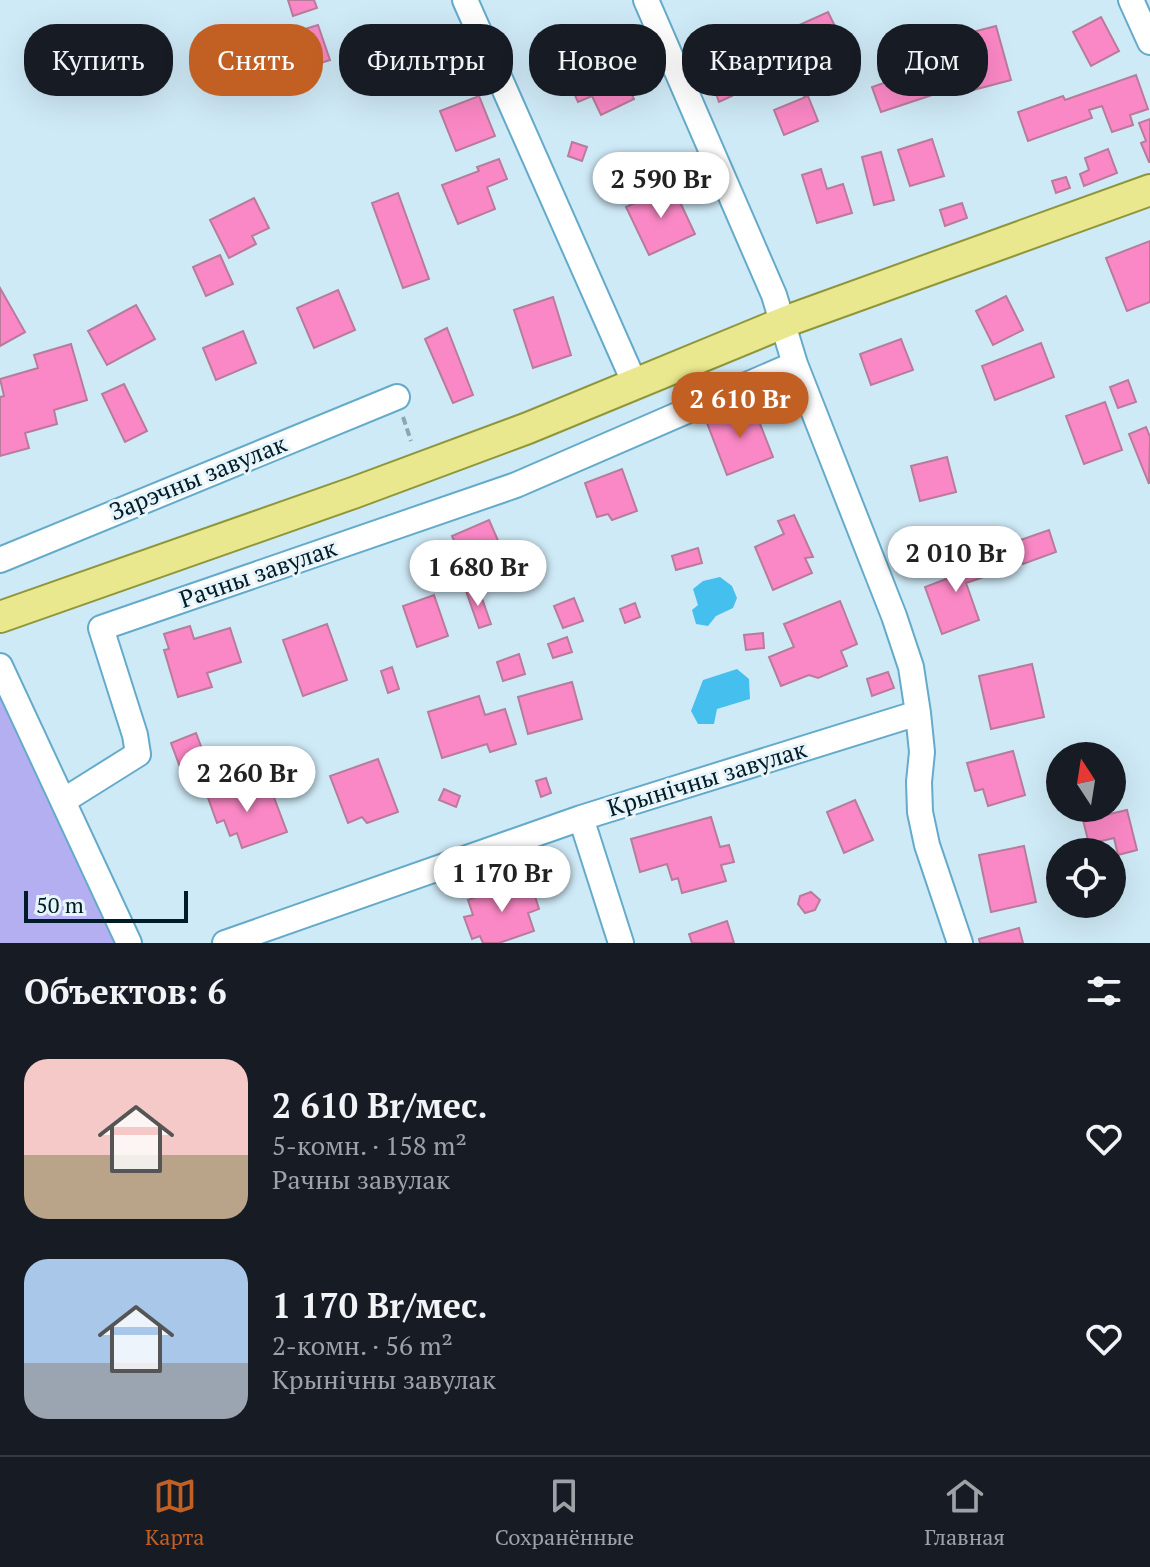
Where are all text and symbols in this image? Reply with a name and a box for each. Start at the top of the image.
chip: Купить [24,24,173,96]
chip: Снять [189,24,323,96]
chip: Фильтры [339,24,513,96]
chip: Новое [529,24,666,96]
chip: Квартира [682,24,861,96]
chip: Дом [877,24,988,96]
pin: 2 590 Br [578,152,744,220]
text: 2 590 Br [611,161,711,195]
pin: 2 610 Br [657,372,823,440]
text: 2 610 Br [690,381,790,415]
street label: Зарэчны завулак [104,427,291,527]
pin: 2 010 Br [873,526,1039,594]
street label: Рачны завулак [175,531,340,615]
text: 2 010 Br [906,535,1006,569]
pin: 1 680 Br [395,540,561,608]
text: 1 680 Br [428,549,528,583]
street label: Крынічны завулак [603,733,810,824]
north arrow [1046,742,1126,822]
map controls [1046,742,1126,918]
pin: 2 260 Br [164,746,330,814]
text: 2 260 Br [197,755,297,789]
button: locate [1046,838,1126,918]
pin: 1 170 Br [419,846,585,914]
text: 1 170 Br [452,855,552,889]
scale bar [24,887,188,923]
text: 50 m [36,890,84,919]
text: Объектов: 6 [24,969,227,1014]
icon: filters [1082,969,1126,1013]
text: 2 610 Br/мес. [272,1083,488,1128]
icon: home [88,1091,184,1187]
icon: heart [1082,1117,1126,1161]
text: 5-комн. · 158 m² [272,1128,467,1162]
text: Рачны завулак [272,1162,450,1196]
text: 1 170 Br/мес. [272,1283,488,1328]
icon: home [88,1291,184,1387]
icon: heart [1082,1317,1126,1361]
text: 2-комн. · 56 m² [272,1328,453,1362]
text: Крынічны завулак [272,1362,496,1396]
tab: Карта [145,1474,205,1551]
tab: Сохранённые [495,1474,634,1551]
tab: Главная [924,1474,1005,1551]

